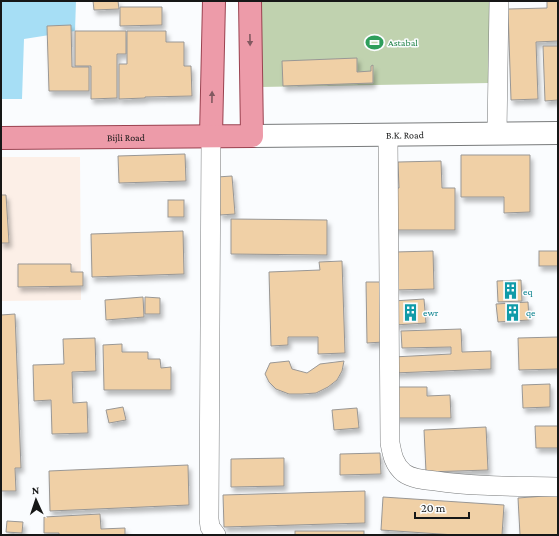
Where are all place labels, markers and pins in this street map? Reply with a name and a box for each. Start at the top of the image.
sports icon: Astabal [365,32,385,52]
place label: Astabal [388,37,418,48]
building icon: eq [500,281,520,301]
place label: eq [523,286,533,297]
building icon: ewr [400,302,420,322]
building icon: qe [503,302,523,322]
place label: ewr [423,307,439,318]
place label: qe [526,307,536,318]

